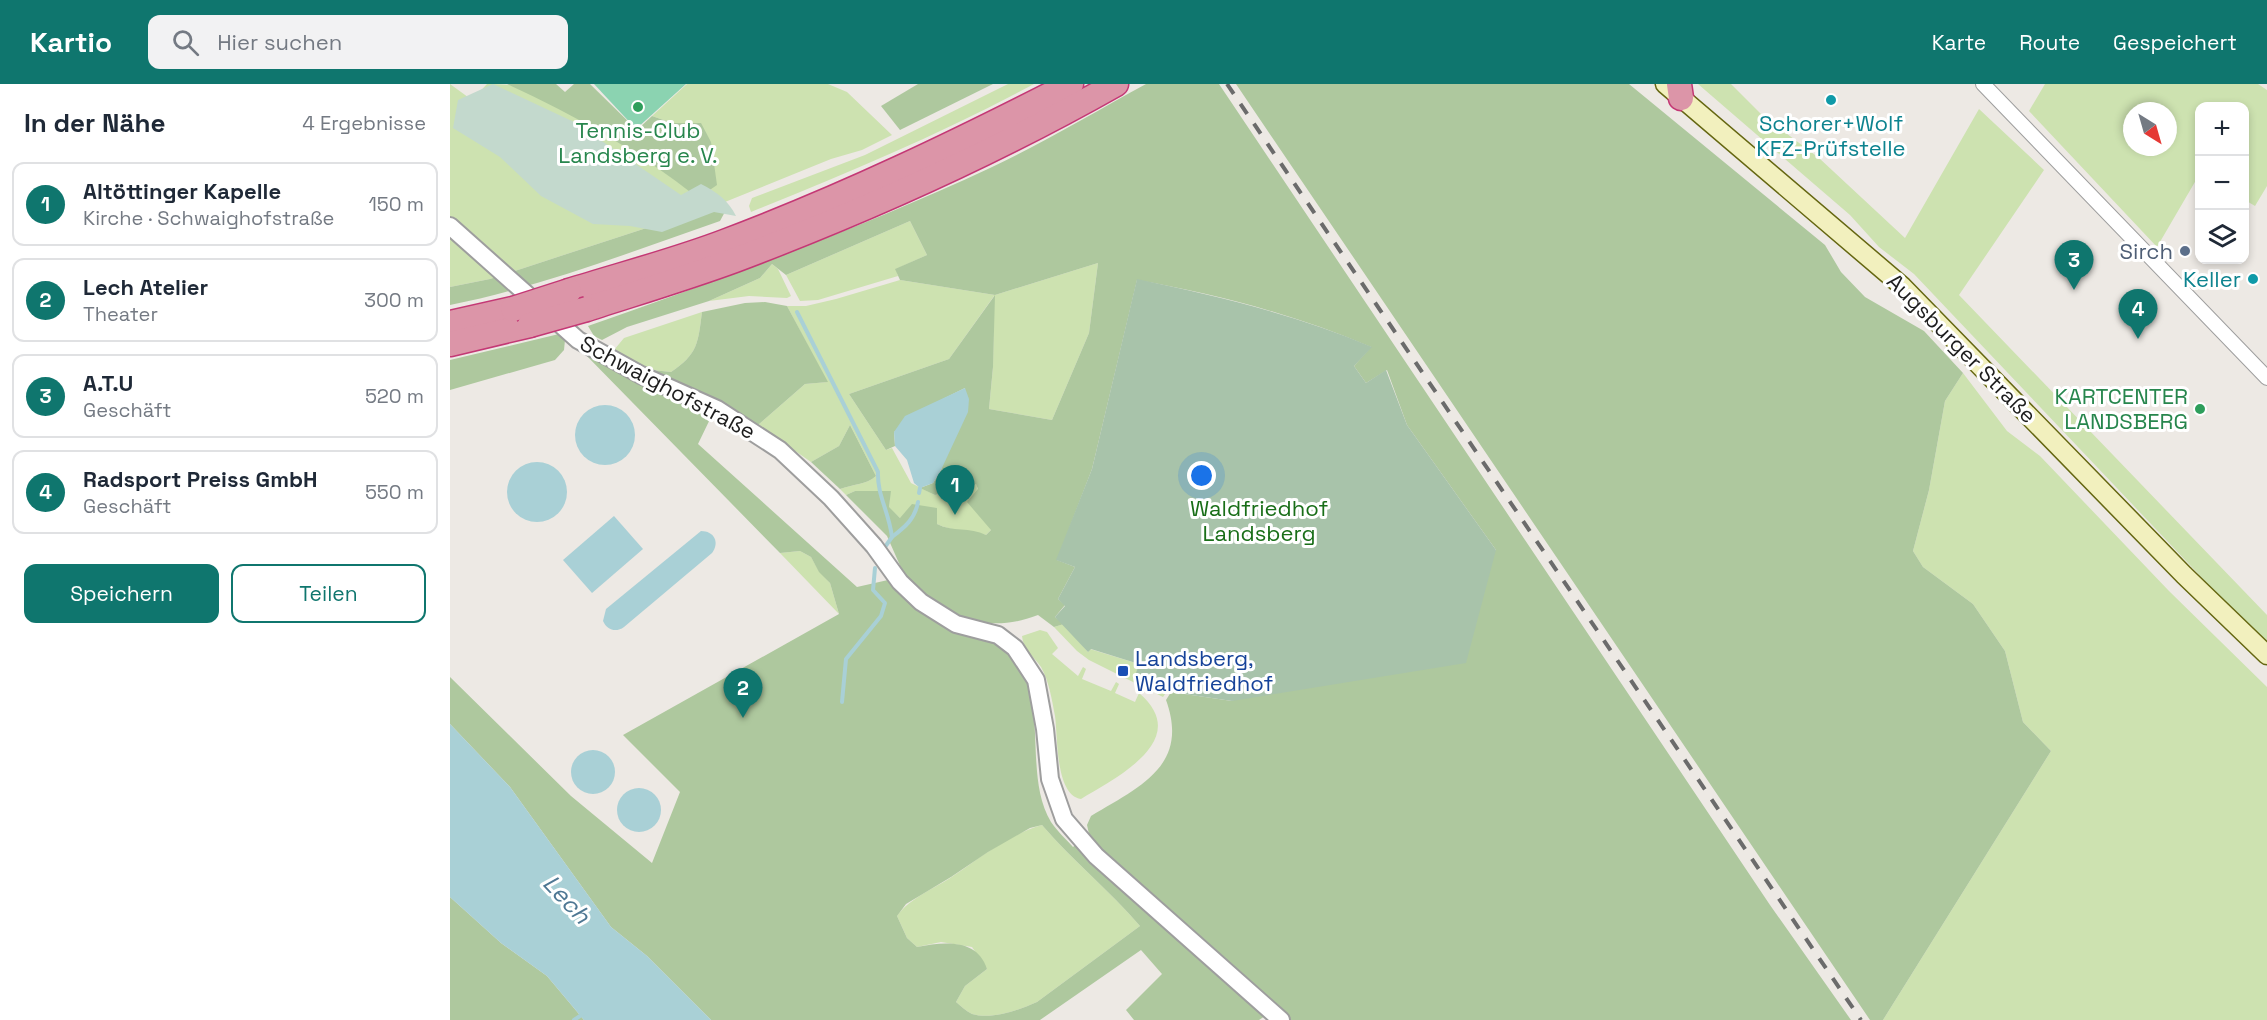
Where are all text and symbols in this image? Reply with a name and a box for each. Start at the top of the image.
search box [148,15,568,69]
text: Kartio [30,24,112,60]
icon: search [169,26,202,59]
text: Hier suchen [217,28,342,56]
text: Karte [1932,29,1986,56]
text: Route [2019,29,2080,56]
text: Gespeichert [2113,29,2237,56]
marker: Schorer+Wolf KFZ-Prüfstelle [1824,93,1838,107]
marker: Tennis-Club Landsberg e. V. [631,100,645,114]
north arrow [2123,102,2177,156]
map controls [2195,102,2249,264]
button: + [2195,102,2249,156]
text: In der Nähe [24,106,165,140]
place label: Schorer+Wolf KFZ-Prüfstelle [1756,109,1906,162]
text: 4 Ergebnisse [302,110,426,136]
place label: Tennis-Club Landsberg e. V. [558,116,718,169]
button: − [2195,156,2249,210]
text: Altöttinger Kapelle [83,177,281,205]
text: 1 [41,191,50,217]
text: 150 m [369,191,424,217]
text: Kirche · Schwaighofstraße [83,205,334,231]
button: layers [2195,210,2249,264]
place label: Sirch [2120,237,2173,265]
pin: 3 [2054,240,2094,290]
marker: Sirch [2178,244,2192,258]
place label: Keller [2183,265,2241,293]
street label: Augsburger Straße [1881,267,2043,429]
marker: Keller [2246,272,2260,286]
text: Lech Atelier [83,273,208,301]
text: 2 [40,287,51,313]
text: 300 m [364,287,424,313]
pin: 4 [2118,290,2158,339]
text: Theater [83,301,158,327]
street label: Schwaighofstraße [575,329,761,445]
text: A.T.U [83,369,133,397]
place label: KARTCENTER LANDSBERG [2054,382,2188,435]
text: 3 [39,383,52,409]
text: 520 m [365,383,424,409]
text: Geschäft [83,397,171,423]
marker: KARTCENTER LANDSBERG [2193,402,2207,416]
your location [1187,461,1216,490]
text: Radsport Preiss GmbH [83,465,317,493]
pin: 1 [936,466,974,515]
text: 4 [39,479,52,505]
text: 550 m [365,479,424,505]
text: Geschäft [83,493,171,519]
park label: Waldfriedhof Landsberg [1190,494,1328,547]
button: Speichern [24,564,219,623]
button: Teilen [231,564,426,623]
place label: Landsberg, Waldfriedhof [1135,644,1273,697]
marker: Landsberg, Waldfriedhof [1116,664,1130,678]
pin: 2 [724,668,762,718]
water label: Lech [536,868,598,931]

